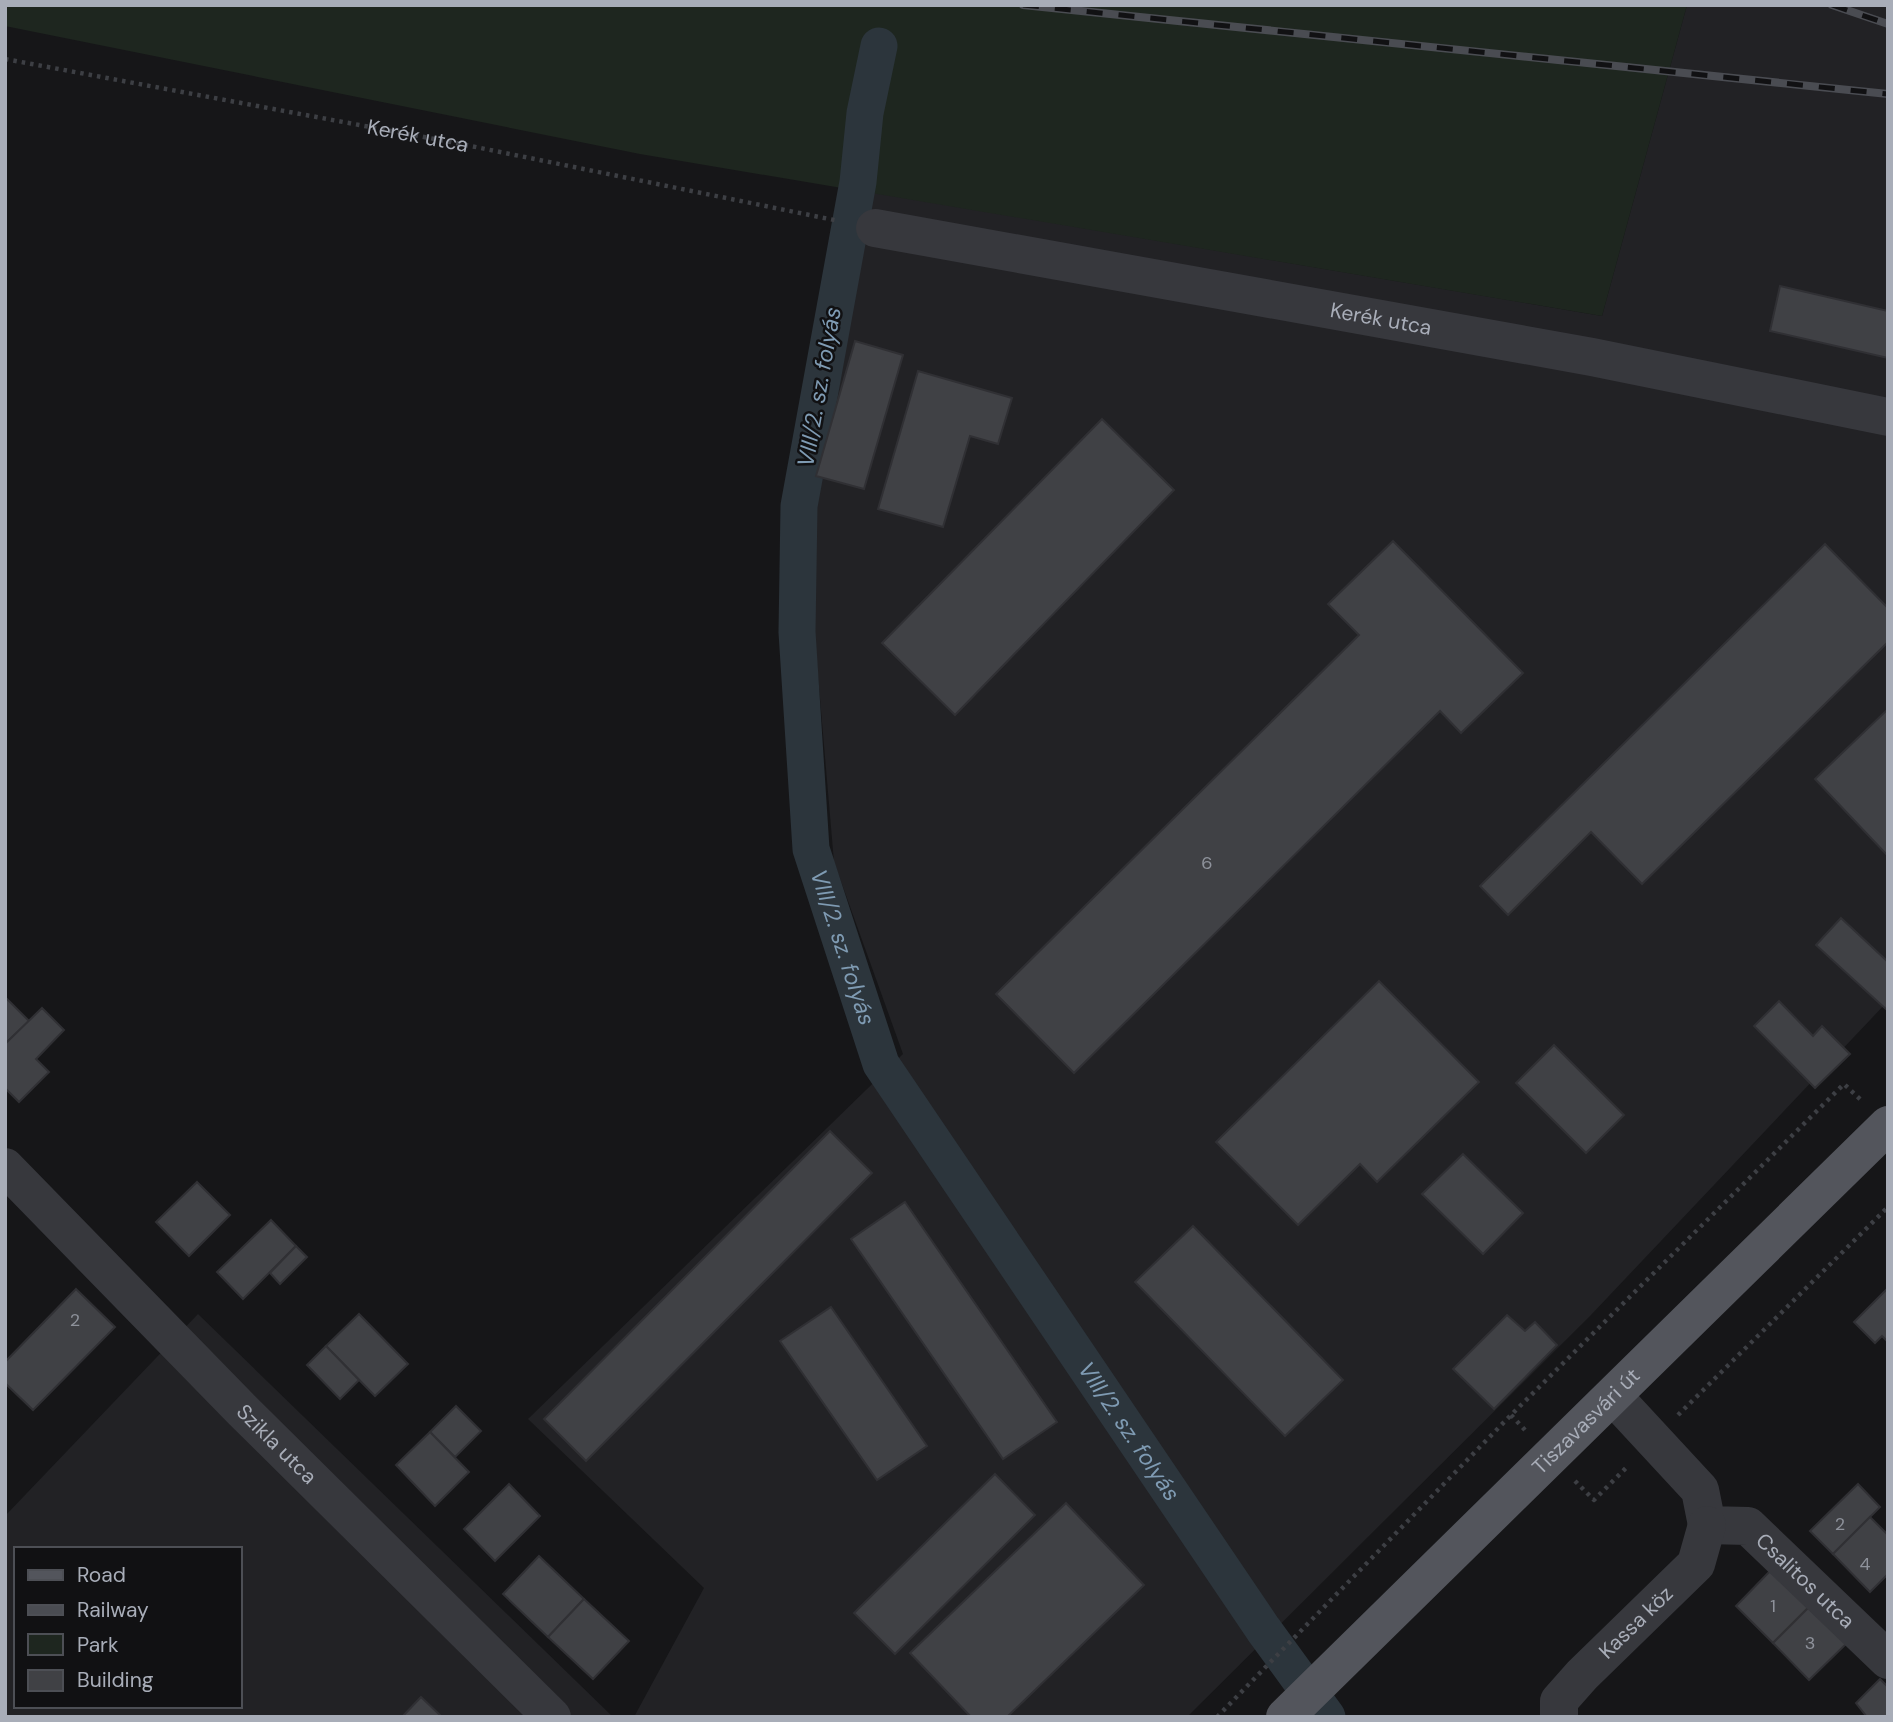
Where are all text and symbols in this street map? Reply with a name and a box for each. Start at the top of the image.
street label: Kerék utca [365,113,471,159]
street label: Kerék utca [1328,296,1434,342]
water label: VIII/2. sz. folyás [790,305,848,469]
house number: 6 [1201,851,1213,875]
water label: VIII/2. sz. folyás [804,866,882,1029]
house number: 2 [70,1308,80,1332]
water label: VIII/2. sz. folyás [1071,1356,1187,1507]
street label: Tiszavasvári út [1526,1362,1646,1481]
street label: Szikla utca [230,1398,323,1490]
house number: 2 [1835,1512,1845,1536]
street label: Csalitos utca [1750,1527,1861,1635]
legend [14,1547,242,1708]
house number: 4 [1860,1552,1871,1576]
text: Road [77,1561,126,1589]
street label: Kassa köz [1593,1580,1679,1665]
house number: 1 [1770,1594,1776,1618]
text: Railway [77,1596,149,1624]
text: Park [77,1631,119,1659]
house number: 3 [1805,1631,1815,1655]
text: Building [77,1666,154,1694]

